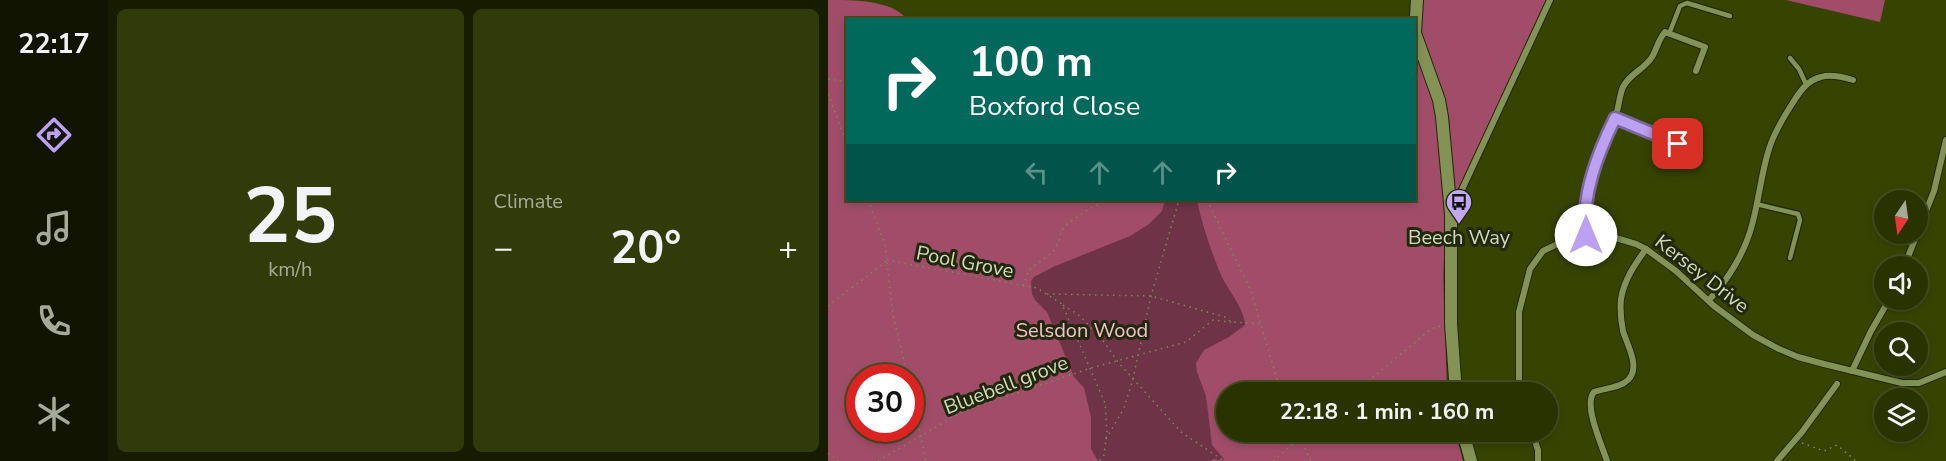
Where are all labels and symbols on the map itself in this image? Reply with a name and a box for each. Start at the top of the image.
pin [1652,118,1703,169]
bus stop icon: Beech Way [1444,187,1474,225]
north arrow [1874,190,1928,244]
position arrow [1554,203,1618,267]
place label: Beech Way [1408,224,1511,251]
street label: Kersey Drive [1649,229,1755,319]
street label: Pool Grove [914,239,1016,285]
park label: Selsdon Wood [1016,317,1148,344]
street label: Bluebell grove [940,349,1072,421]
speed limit sign: 30 [846,364,924,442]

